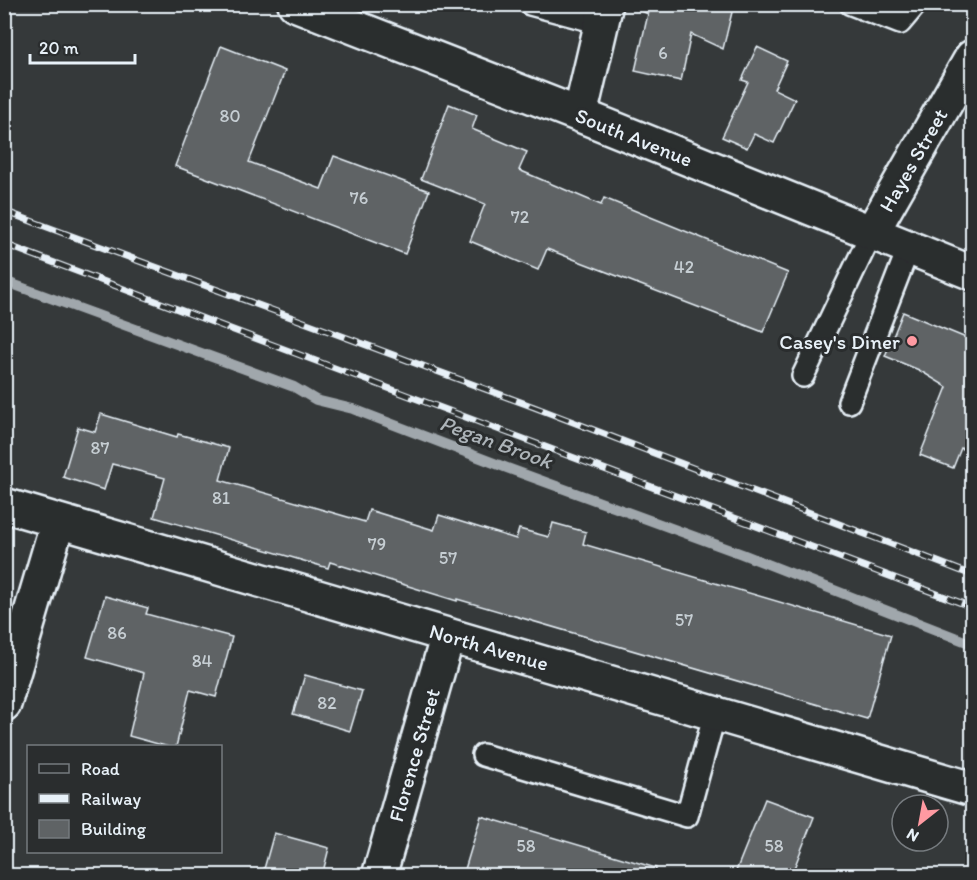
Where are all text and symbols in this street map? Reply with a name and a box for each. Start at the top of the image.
scale bar [30,27,135,65]
text: 20 m [39,37,79,59]
house number: 6 [658,42,668,64]
street label: South Avenue [572,102,696,172]
street label: Hayes Street [873,104,953,216]
house number: 80 [220,105,240,127]
house number: 76 [350,187,368,209]
house number: 72 [511,206,530,228]
house number: 42 [674,256,695,278]
place label: Casey's Diner [779,329,900,354]
marker: Casey's Diner [905,334,919,348]
water label: Pegan Brook [436,409,557,475]
house number: 87 [91,437,109,459]
house number: 81 [212,487,230,509]
house number: 79 [368,533,386,555]
house number: 57 [439,547,457,569]
house number: 57 [675,609,693,631]
street label: North Avenue [427,618,551,676]
house number: 86 [107,622,127,644]
house number: 84 [192,650,213,672]
street label: Florence Street [383,685,445,825]
house number: 82 [317,692,337,714]
legend [27,745,222,853]
text: Road [81,758,120,780]
text: Railway [81,788,142,810]
north arrow [890,793,950,853]
text: Building [81,818,147,840]
text: N [903,825,922,846]
house number: 58 [516,835,536,857]
house number: 58 [764,835,784,857]

